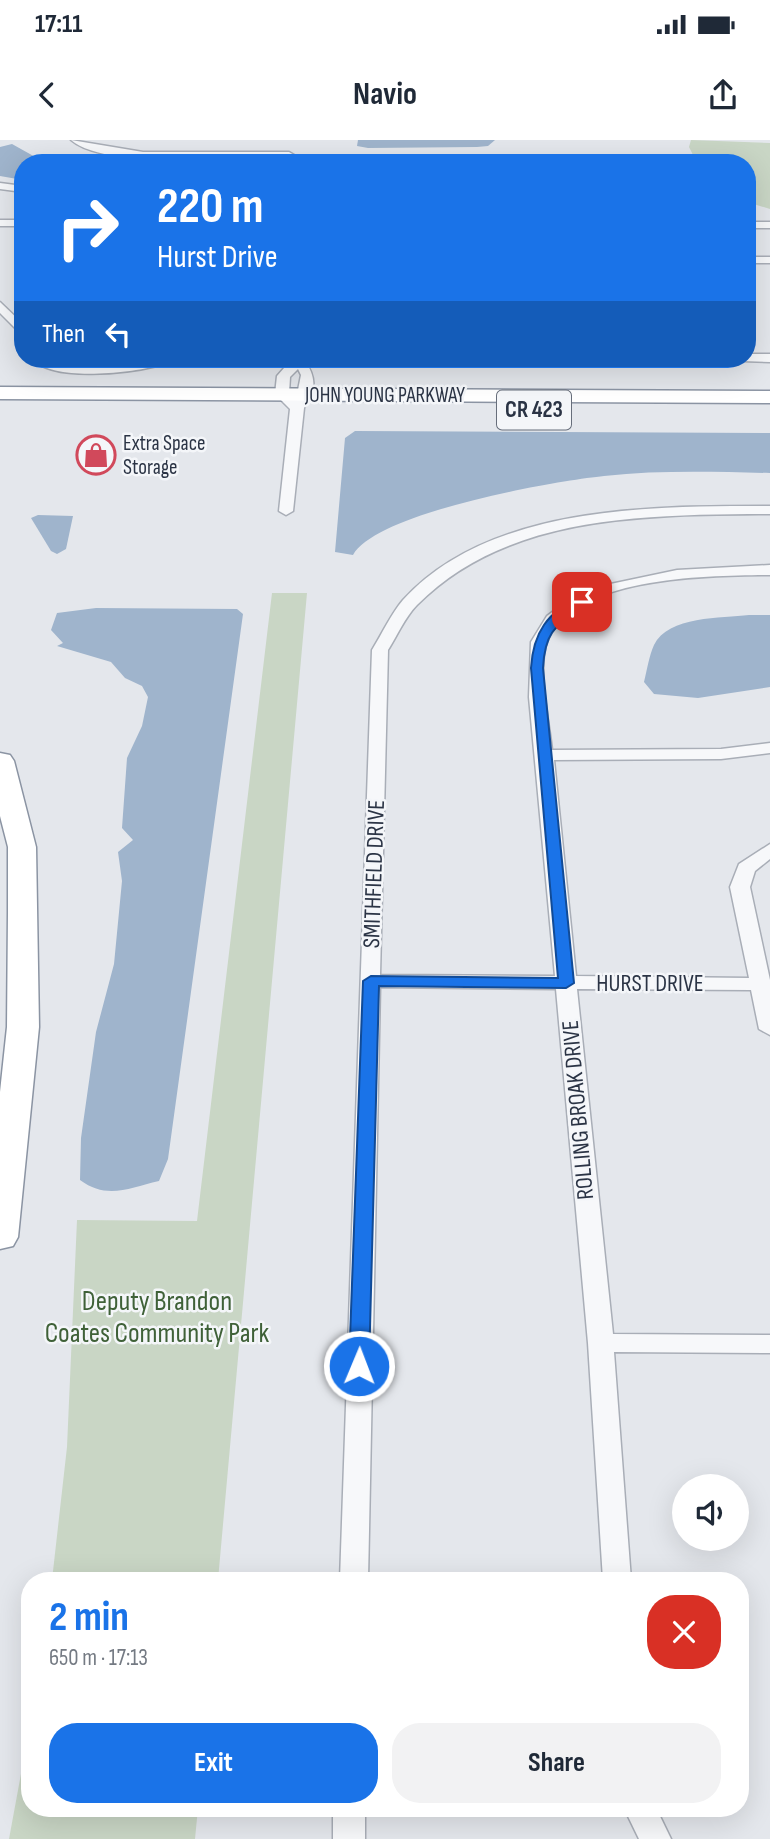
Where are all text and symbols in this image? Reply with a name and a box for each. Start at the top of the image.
text: 17:11 [35,9,82,40]
text: Navio [353,75,417,114]
icon: back [28,76,66,114]
icon: share [704,76,742,114]
text: 220 m [157,178,263,237]
icon: right [42,182,133,273]
text: Hurst Drive [157,238,278,277]
icon: left [99,315,137,353]
text: Then [42,319,85,350]
street label: JOHN YOUNG PARKWAY [304,383,465,408]
road number: CR 423 [497,390,571,430]
place label: Extra Space Storage [123,431,205,480]
shop icon: Extra Space Storage [75,434,117,476]
pin [552,572,612,632]
icon: arrive [563,583,601,621]
street label: SMITHFIELD DRIVE [357,799,391,949]
street label: HURST DRIVE [596,969,704,998]
street label: ROLLING BROAK DRIVE [556,1019,600,1201]
park label: Deputy Brandon Coates Community Park [45,1285,269,1350]
position arrow [322,1329,396,1403]
map controls [672,1474,749,1551]
button: sound [672,1474,749,1551]
text: 2 min [49,1592,129,1643]
button: close [647,1595,721,1669]
text: 650 m · 17:13 [49,1644,148,1672]
button: Exit [49,1723,378,1803]
button: Share [392,1723,721,1803]

